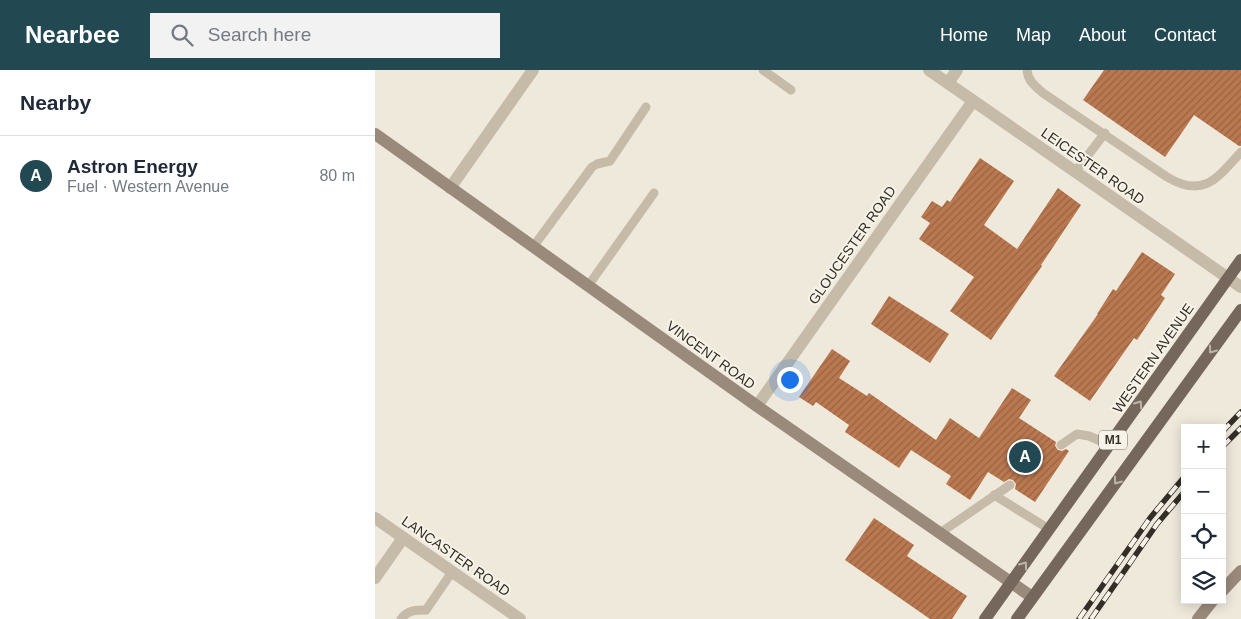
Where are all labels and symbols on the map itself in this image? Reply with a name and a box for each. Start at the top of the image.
street label: LEICESTER ROAD [1038,124,1148,208]
street label: GLOUCESTER ROAD [805,183,899,307]
street label: WESTERN AVENUE [1109,300,1197,416]
street label: VINCENT ROAD [664,318,758,392]
one-way arrow [1209,344,1218,354]
your location [777,367,803,393]
one-way arrow [1133,401,1142,410]
road number: M1 [1099,430,1127,450]
pin: A [1009,438,1041,476]
one-way arrow [1114,475,1122,484]
street label: LANCASTER ROAD [399,513,513,599]
one-way arrow [1018,562,1026,571]

